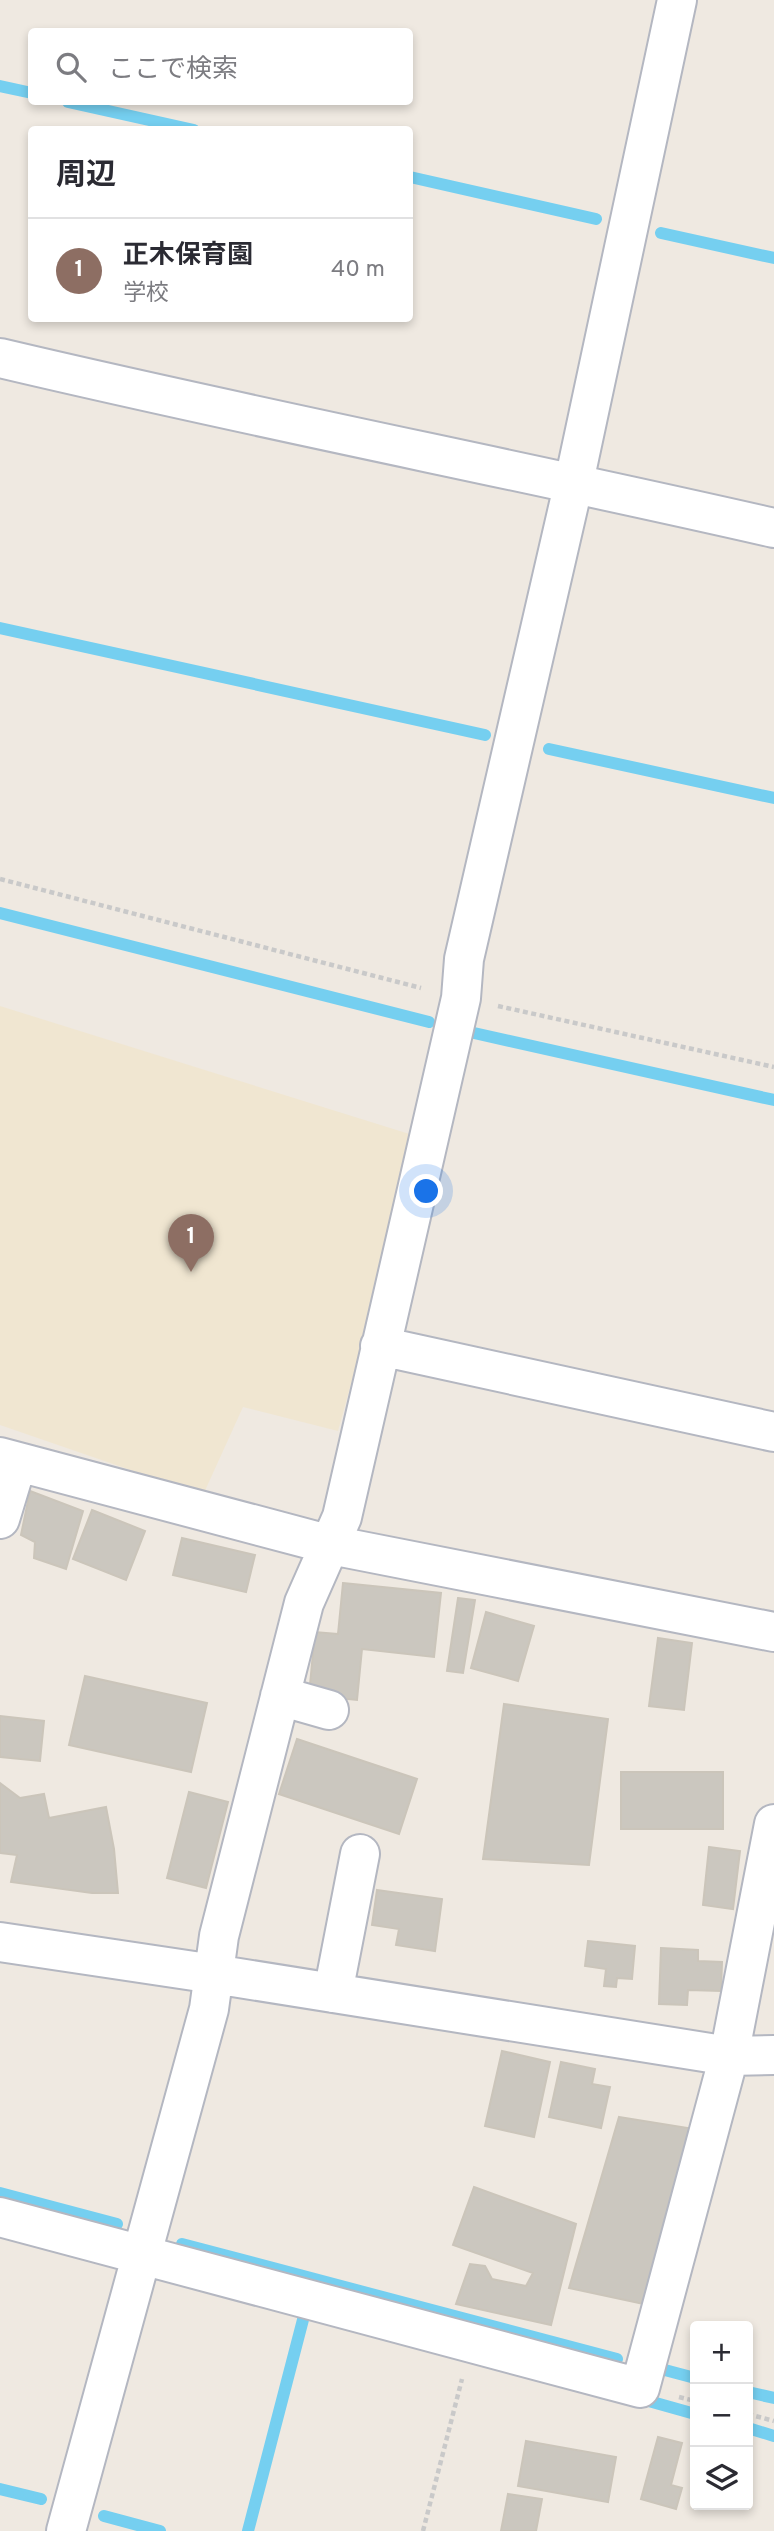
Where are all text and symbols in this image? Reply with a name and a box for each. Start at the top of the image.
search box [28,28,413,105]
icon: search [52,48,90,86]
text: ここで検索 [108,54,238,87]
text: 周辺 [56,158,116,195]
text: 正木保育園 [123,240,253,273]
text: 1 [74,256,84,285]
text: 40 m [331,256,385,285]
text: 学校 [123,280,169,309]
your location [409,1174,443,1208]
pin: 1 [168,1214,214,1272]
map controls [690,2321,753,2510]
button: + [690,2321,753,2384]
button: − [690,2384,753,2447]
button: layers [690,2447,753,2510]

